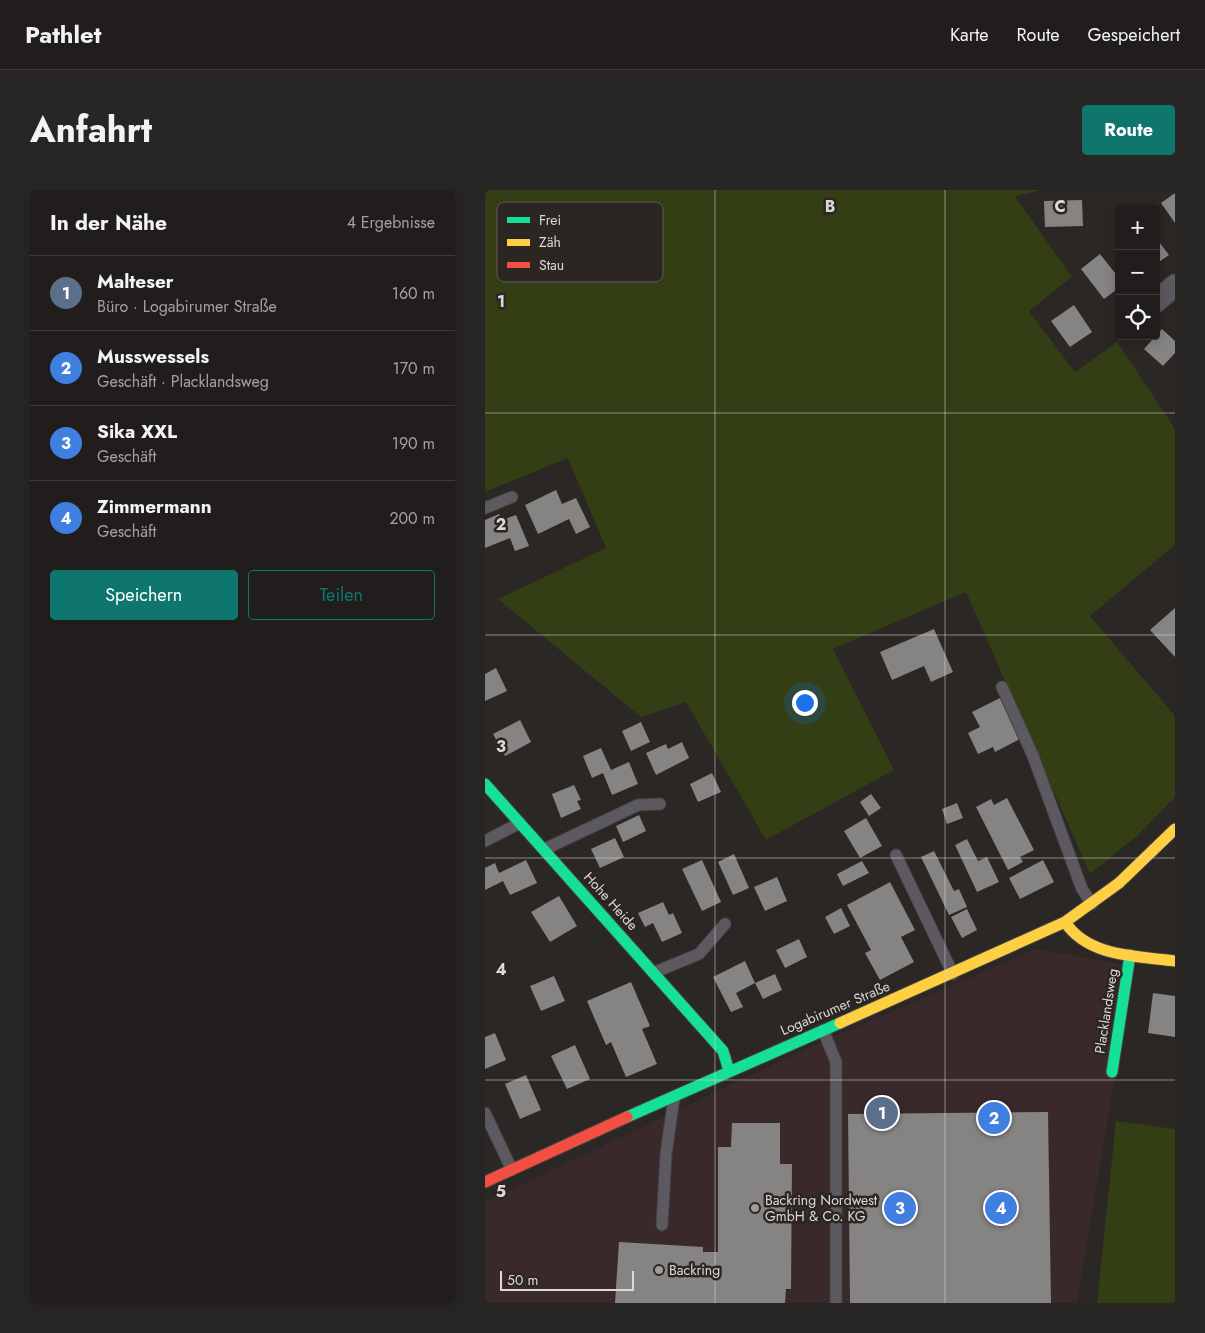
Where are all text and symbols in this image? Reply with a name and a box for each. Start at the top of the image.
text: Pathlet [25,17,101,52]
text: Karte [950,22,989,48]
text: Route [1017,22,1059,48]
text: Gespeichert [1087,22,1180,48]
text: Anfahrt [30,105,152,155]
button: Route [1082,105,1175,155]
text: B [825,195,835,218]
text: C [1054,195,1066,218]
legend [497,202,663,282]
map controls [1115,205,1160,340]
button: + [1115,205,1160,250]
text: In der Nähe [50,208,167,238]
text: Frei [539,210,561,230]
text: 4 Ergebnisse [347,211,435,234]
text: Zäh [539,232,561,252]
button: − [1115,250,1160,295]
text: Stau [539,255,564,275]
text: Malteser [97,268,174,295]
text: 1 [62,282,70,305]
text: 160 m [392,282,435,305]
text: 1 [497,290,505,313]
text: Büro · Logabirumer Straße [97,295,277,318]
button: locate [1115,295,1160,340]
text: Musswessels [97,343,209,370]
text: 2 [61,357,71,380]
text: 170 m [393,357,435,380]
text: Geschäft · Placklandsweg [97,370,269,393]
text: Sika XXL [97,418,177,445]
text: 3 [61,432,71,455]
text: 190 m [392,432,435,455]
text: Geschäft [97,445,156,468]
text: Zimmermann [97,493,212,520]
text: 4 [60,507,72,530]
text: 200 m [389,507,435,530]
text: 2 [496,513,506,536]
text: Geschäft [97,520,156,543]
button: Speichern [50,570,238,620]
button: Teilen [248,570,435,620]
your location [792,690,818,716]
text: 3 [496,735,506,758]
street label: Hohe Heide [579,867,643,935]
text: 4 [495,958,507,981]
street label: Placklandsweg [1089,967,1123,1055]
street label: Logabirumer Straße [777,976,893,1040]
pin: 1 [866,1094,898,1132]
pin: 2 [978,1099,1010,1137]
text: 5 [496,1180,506,1203]
pin: 3 [884,1189,916,1227]
pin: 4 [985,1189,1017,1227]
place label: Backring Nordwest GmbH & Co. KG [765,1190,878,1226]
marker: Backring Nordwest GmbH & Co. KG [749,1202,761,1214]
place label: Backring [669,1260,720,1280]
marker: Backring [653,1264,665,1276]
scale bar [500,1268,634,1291]
text: 50 m [507,1270,538,1290]

